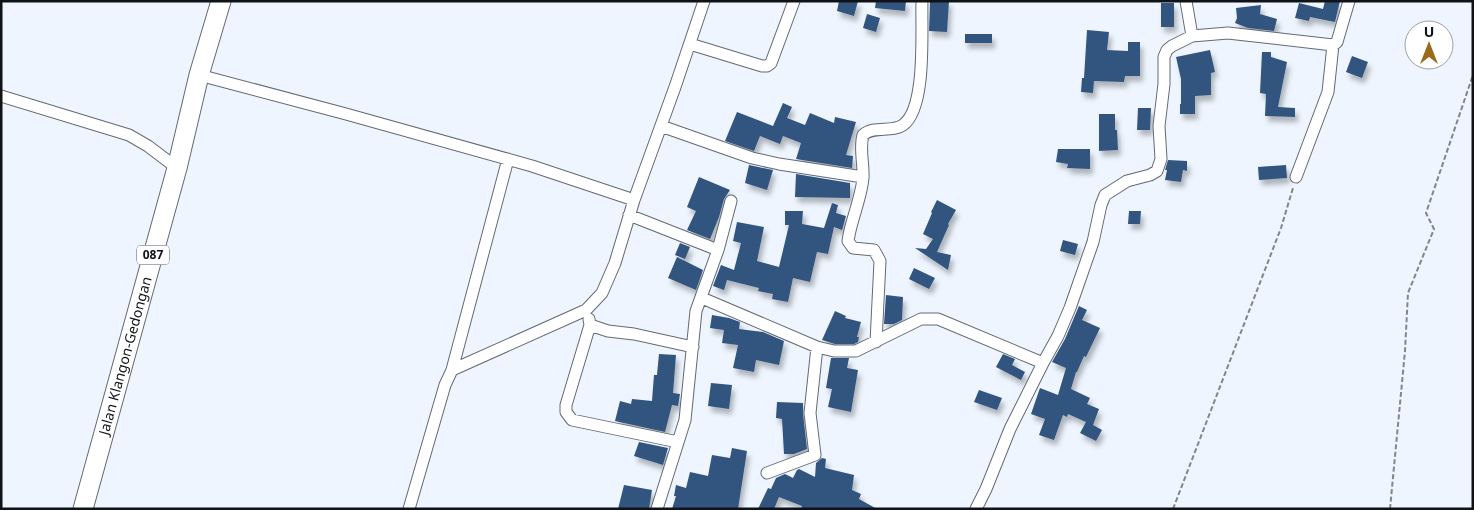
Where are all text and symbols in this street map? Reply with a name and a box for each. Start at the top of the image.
north arrow [1404,20,1454,70]
text: U [1424,22,1434,41]
road number: 087 [137,246,169,264]
street label: Jalan Klangon-Gedongan [93,274,156,439]

